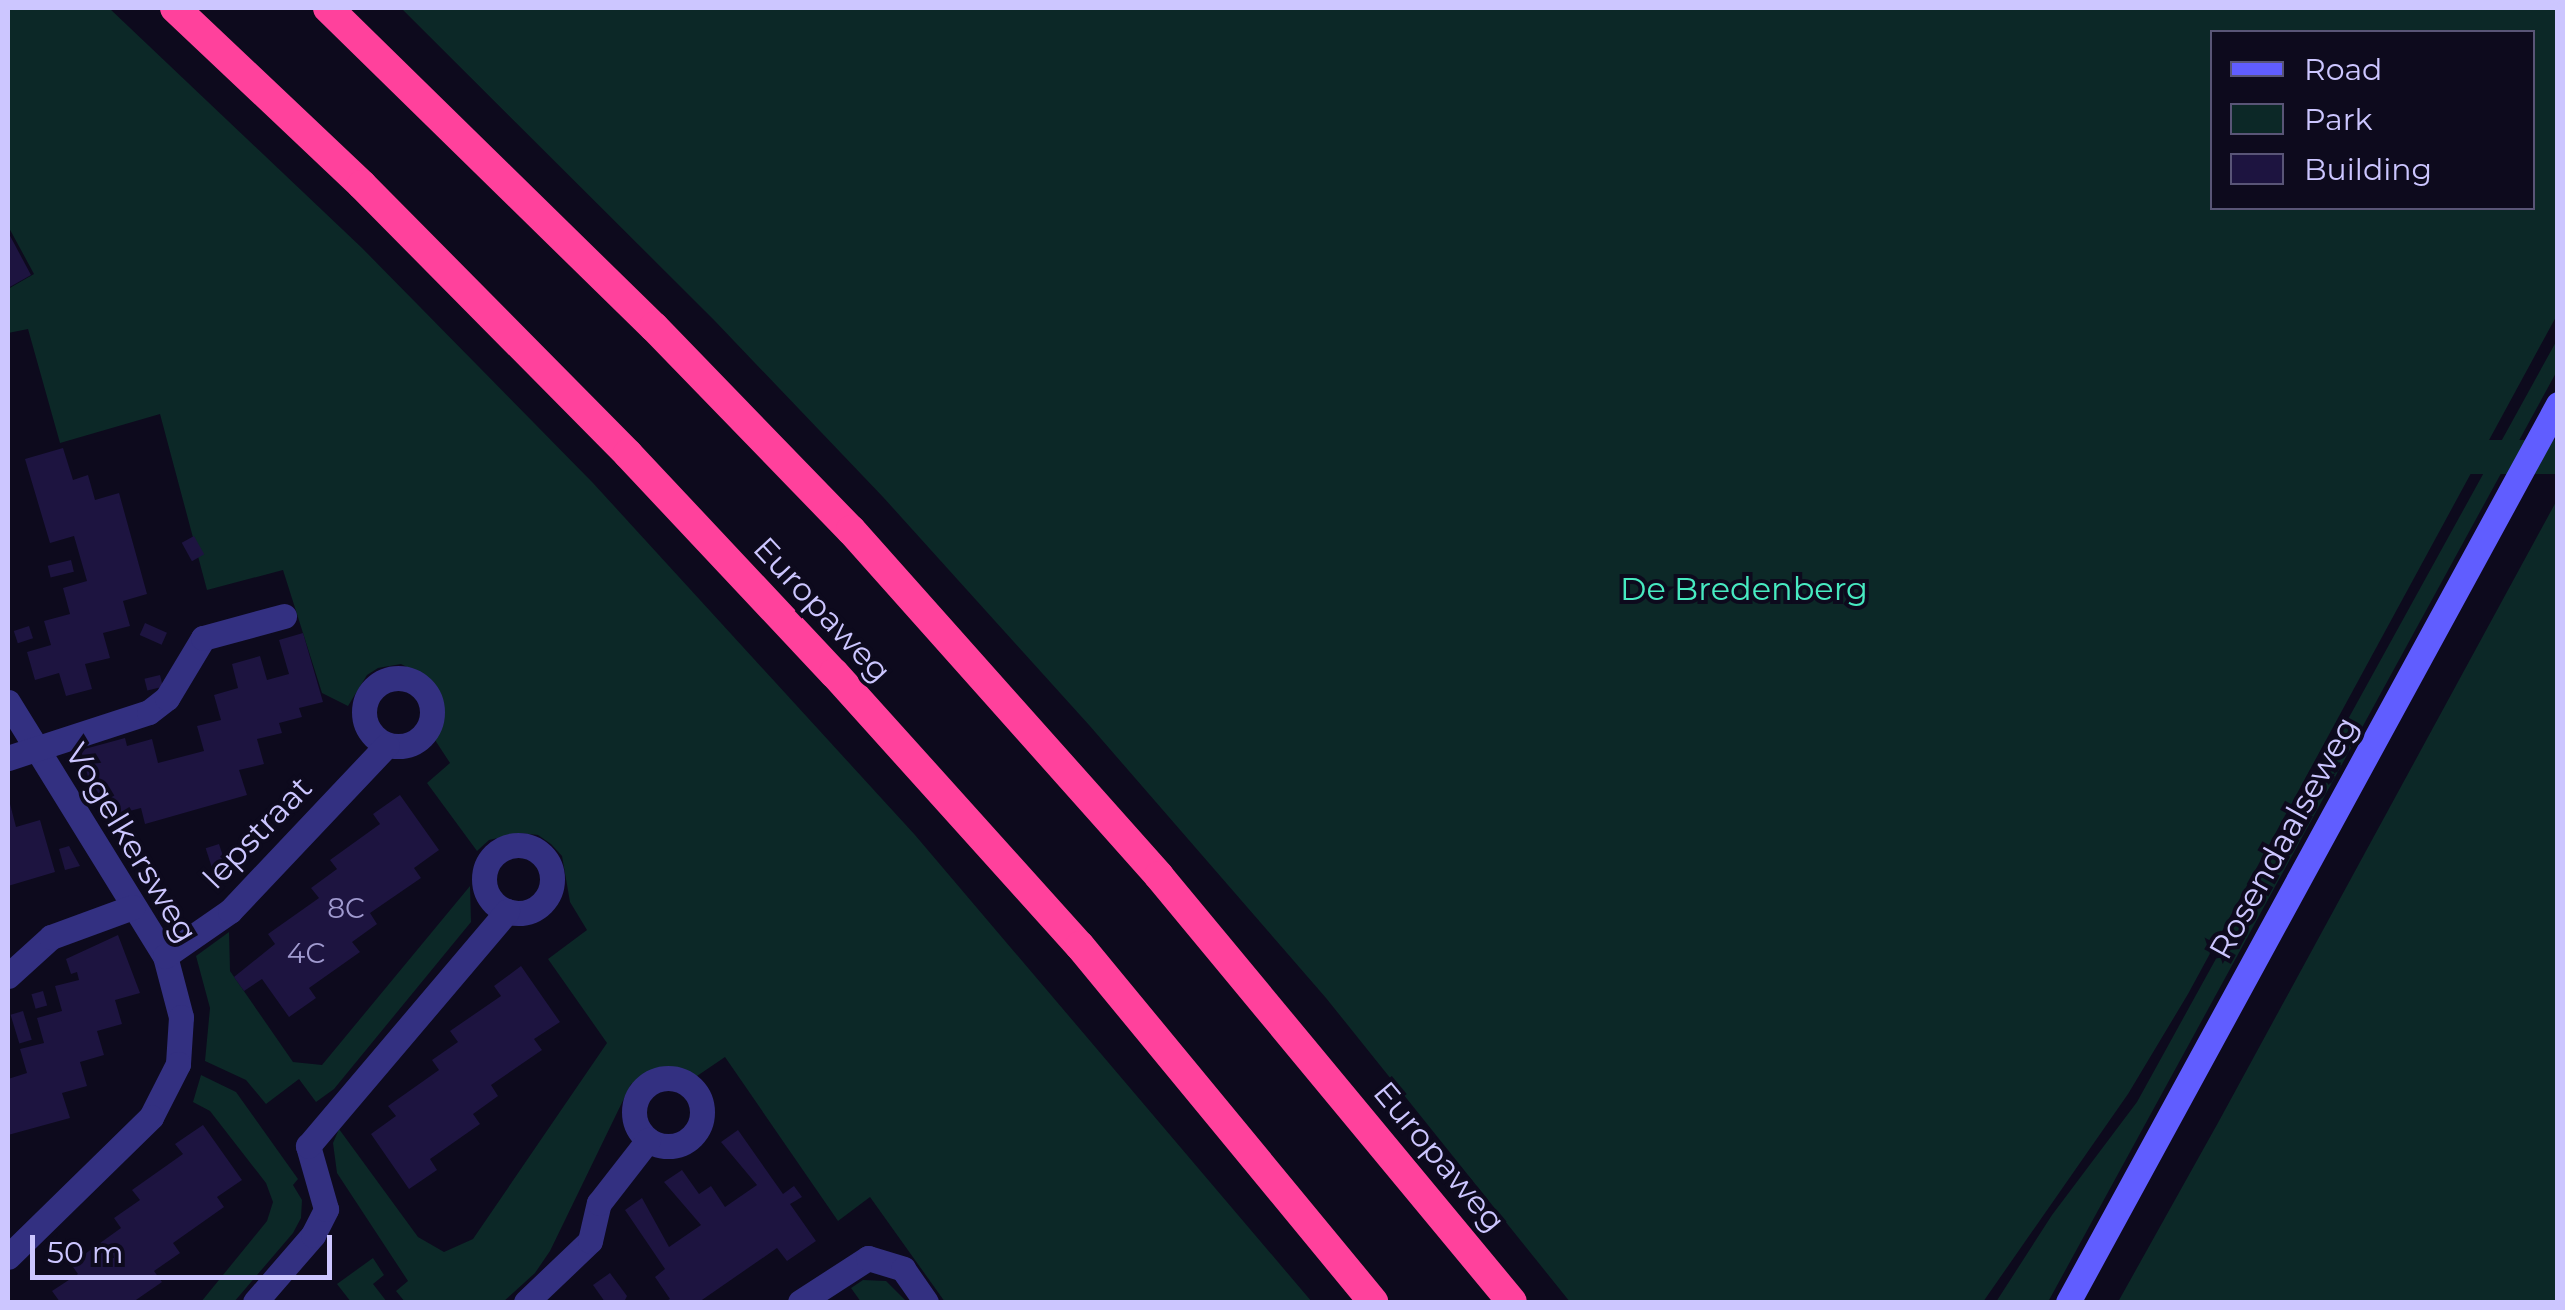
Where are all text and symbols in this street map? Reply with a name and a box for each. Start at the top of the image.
legend [2210,30,2535,210]
text: Road [2304,51,2382,88]
text: Park [2304,101,2373,138]
text: Building [2304,151,2432,188]
street label: Europaweg [745,530,899,690]
park label: De Bredenberg [1620,570,1868,608]
street label: Rosendaalseweg [2201,710,2367,966]
street label: Vogelkersweg [57,737,205,949]
street label: Iepstraat [194,769,320,897]
house number: 8C [327,891,365,925]
house number: 4C [287,936,325,970]
street label: Europaweg [1365,1074,1513,1240]
scale bar [35,1215,338,1277]
text: 50 m [47,1234,124,1271]

